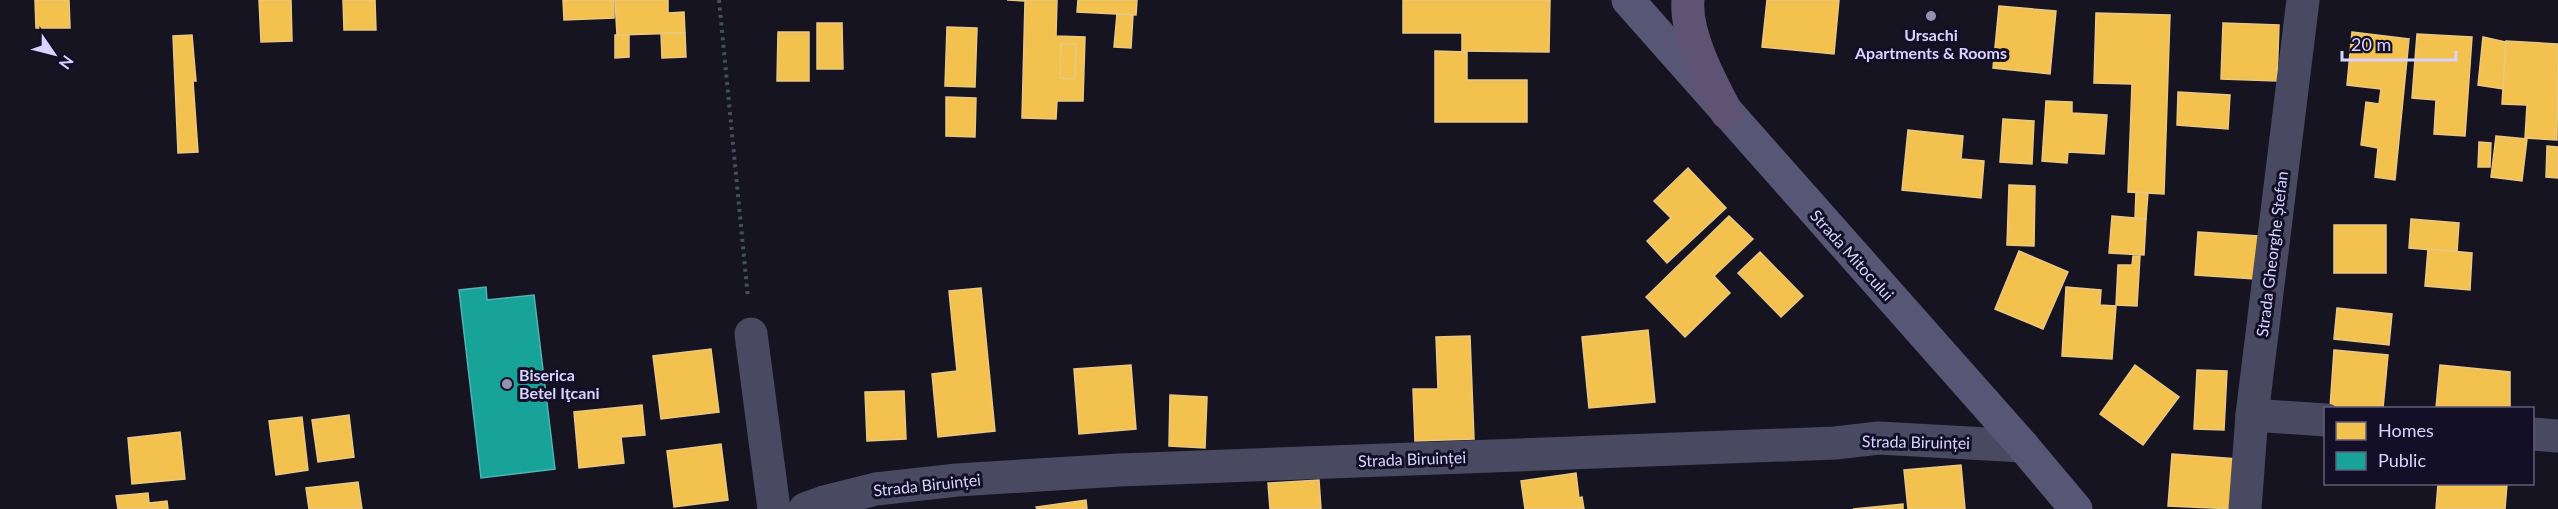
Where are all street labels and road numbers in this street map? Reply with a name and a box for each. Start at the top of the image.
street label: Strada Gheorghe Ștefan [2252,170,2291,338]
street label: Strada Mitocului [1807,206,1898,304]
street label: Strada Biruinței [1862,431,1970,452]
street label: Strada Biruinței [1358,447,1466,470]
street label: Strada Biruinței [872,469,982,500]

